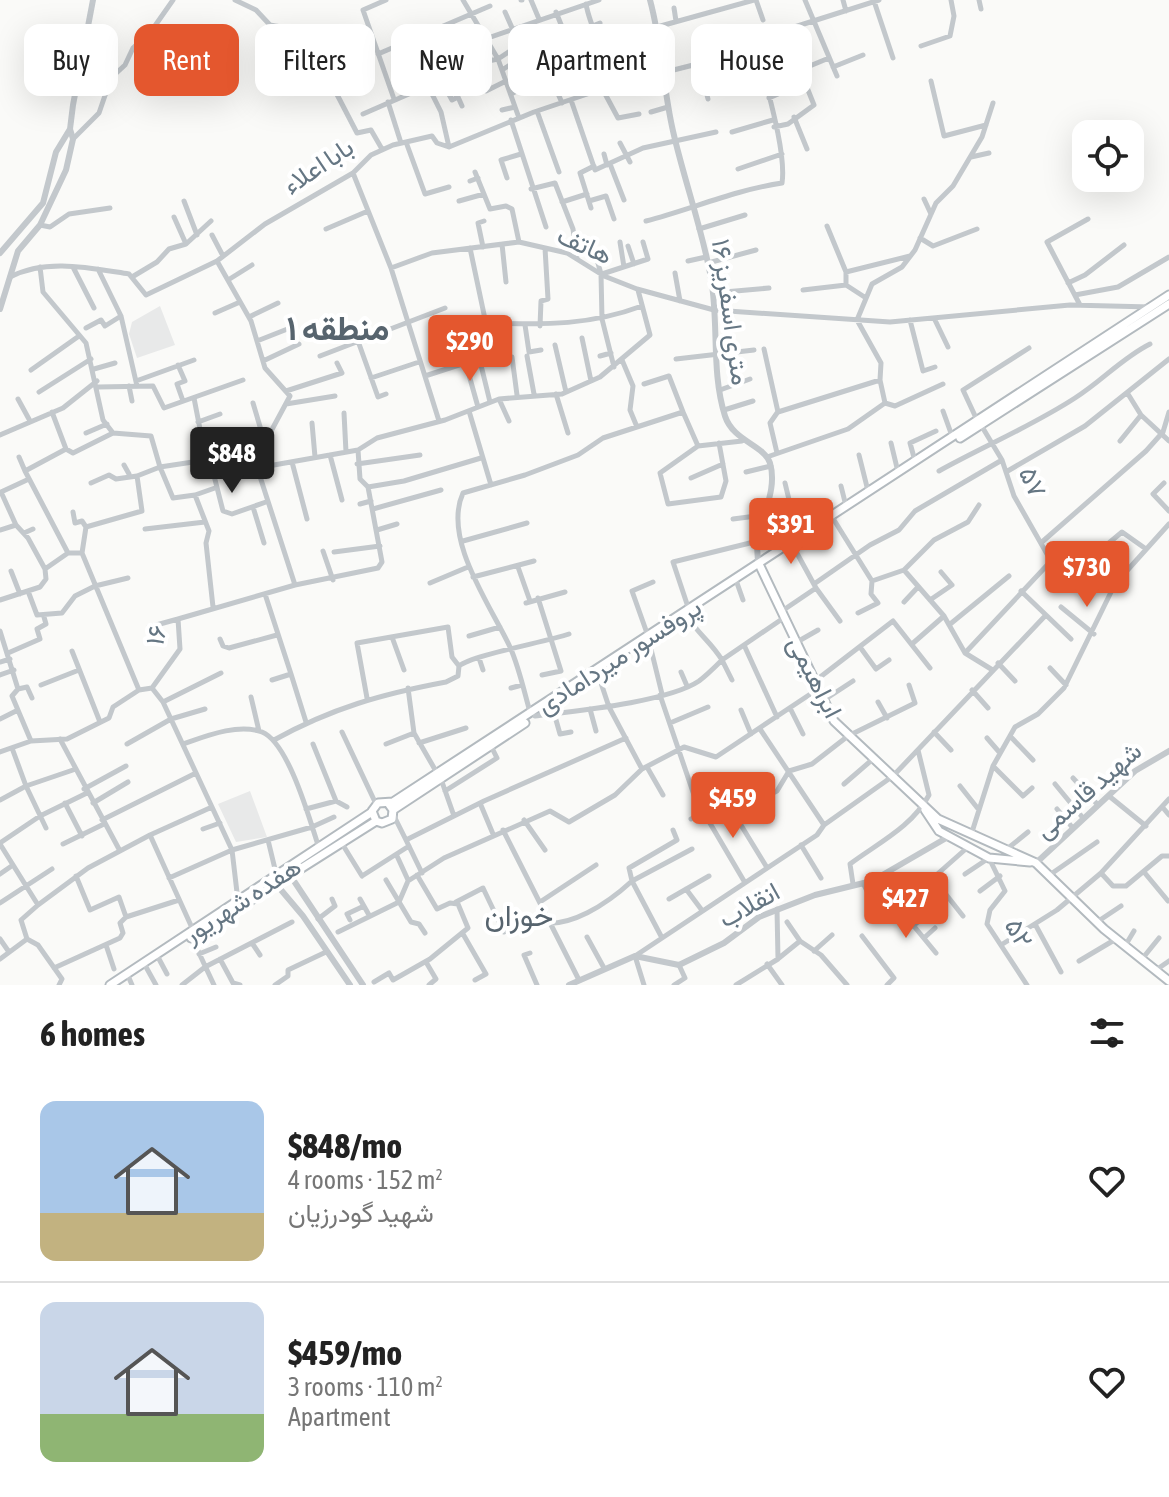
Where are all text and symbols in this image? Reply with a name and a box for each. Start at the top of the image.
chip: Buy [24,24,118,96]
chip: Rent [134,24,239,96]
chip: Filters [255,24,375,96]
chip: New [391,24,492,96]
chip: Apartment [508,24,675,96]
chip: House [691,24,812,96]
map controls [1072,120,1144,192]
button: locate [1072,120,1144,192]
street label: بابا اعلاء [277,132,359,200]
street label: هاتف [553,220,617,270]
street label: ۱۶ متری اسفریز [705,237,756,387]
district label: منطقه ۱ [286,308,390,347]
pin: $290 [423,315,517,383]
text: $290 [446,326,494,356]
pin: $848 [185,427,279,495]
text: $848 [208,438,256,468]
street label: ۵۷ [1013,462,1053,502]
pin: $391 [744,498,838,566]
text: $391 [767,509,815,539]
pin: $730 [1040,541,1134,609]
text: $730 [1063,552,1111,582]
street label: پروفسور میردامادی [531,592,709,723]
street label: ۱۶ [139,622,173,648]
street label: ابراهیمی [781,631,848,723]
street label: شهید قاسمی [1028,736,1148,845]
pin: $459 [686,772,780,840]
text: $459 [709,783,757,813]
street label: هفده شهریور [177,851,307,950]
pin: $427 [859,872,953,940]
street label: انقلاب [713,876,785,934]
text: $427 [882,883,930,913]
district label: خوزان [485,898,553,934]
street label: ۵۲ [999,913,1039,953]
icon: filters [1085,1011,1129,1055]
text: 6 homes [40,1014,145,1053]
text: $848/mo [288,1126,402,1165]
icon: home [104,1133,200,1229]
icon: heart [1085,1159,1129,1203]
text: 4 rooms · 152 m² [288,1165,443,1195]
text: شهید گودرزیان [288,1198,434,1228]
text: $459/mo [288,1333,402,1372]
icon: home [104,1334,200,1430]
icon: heart [1085,1360,1129,1404]
text: 3 rooms · 110 m² [288,1372,443,1402]
text: Apartment [288,1402,391,1432]

